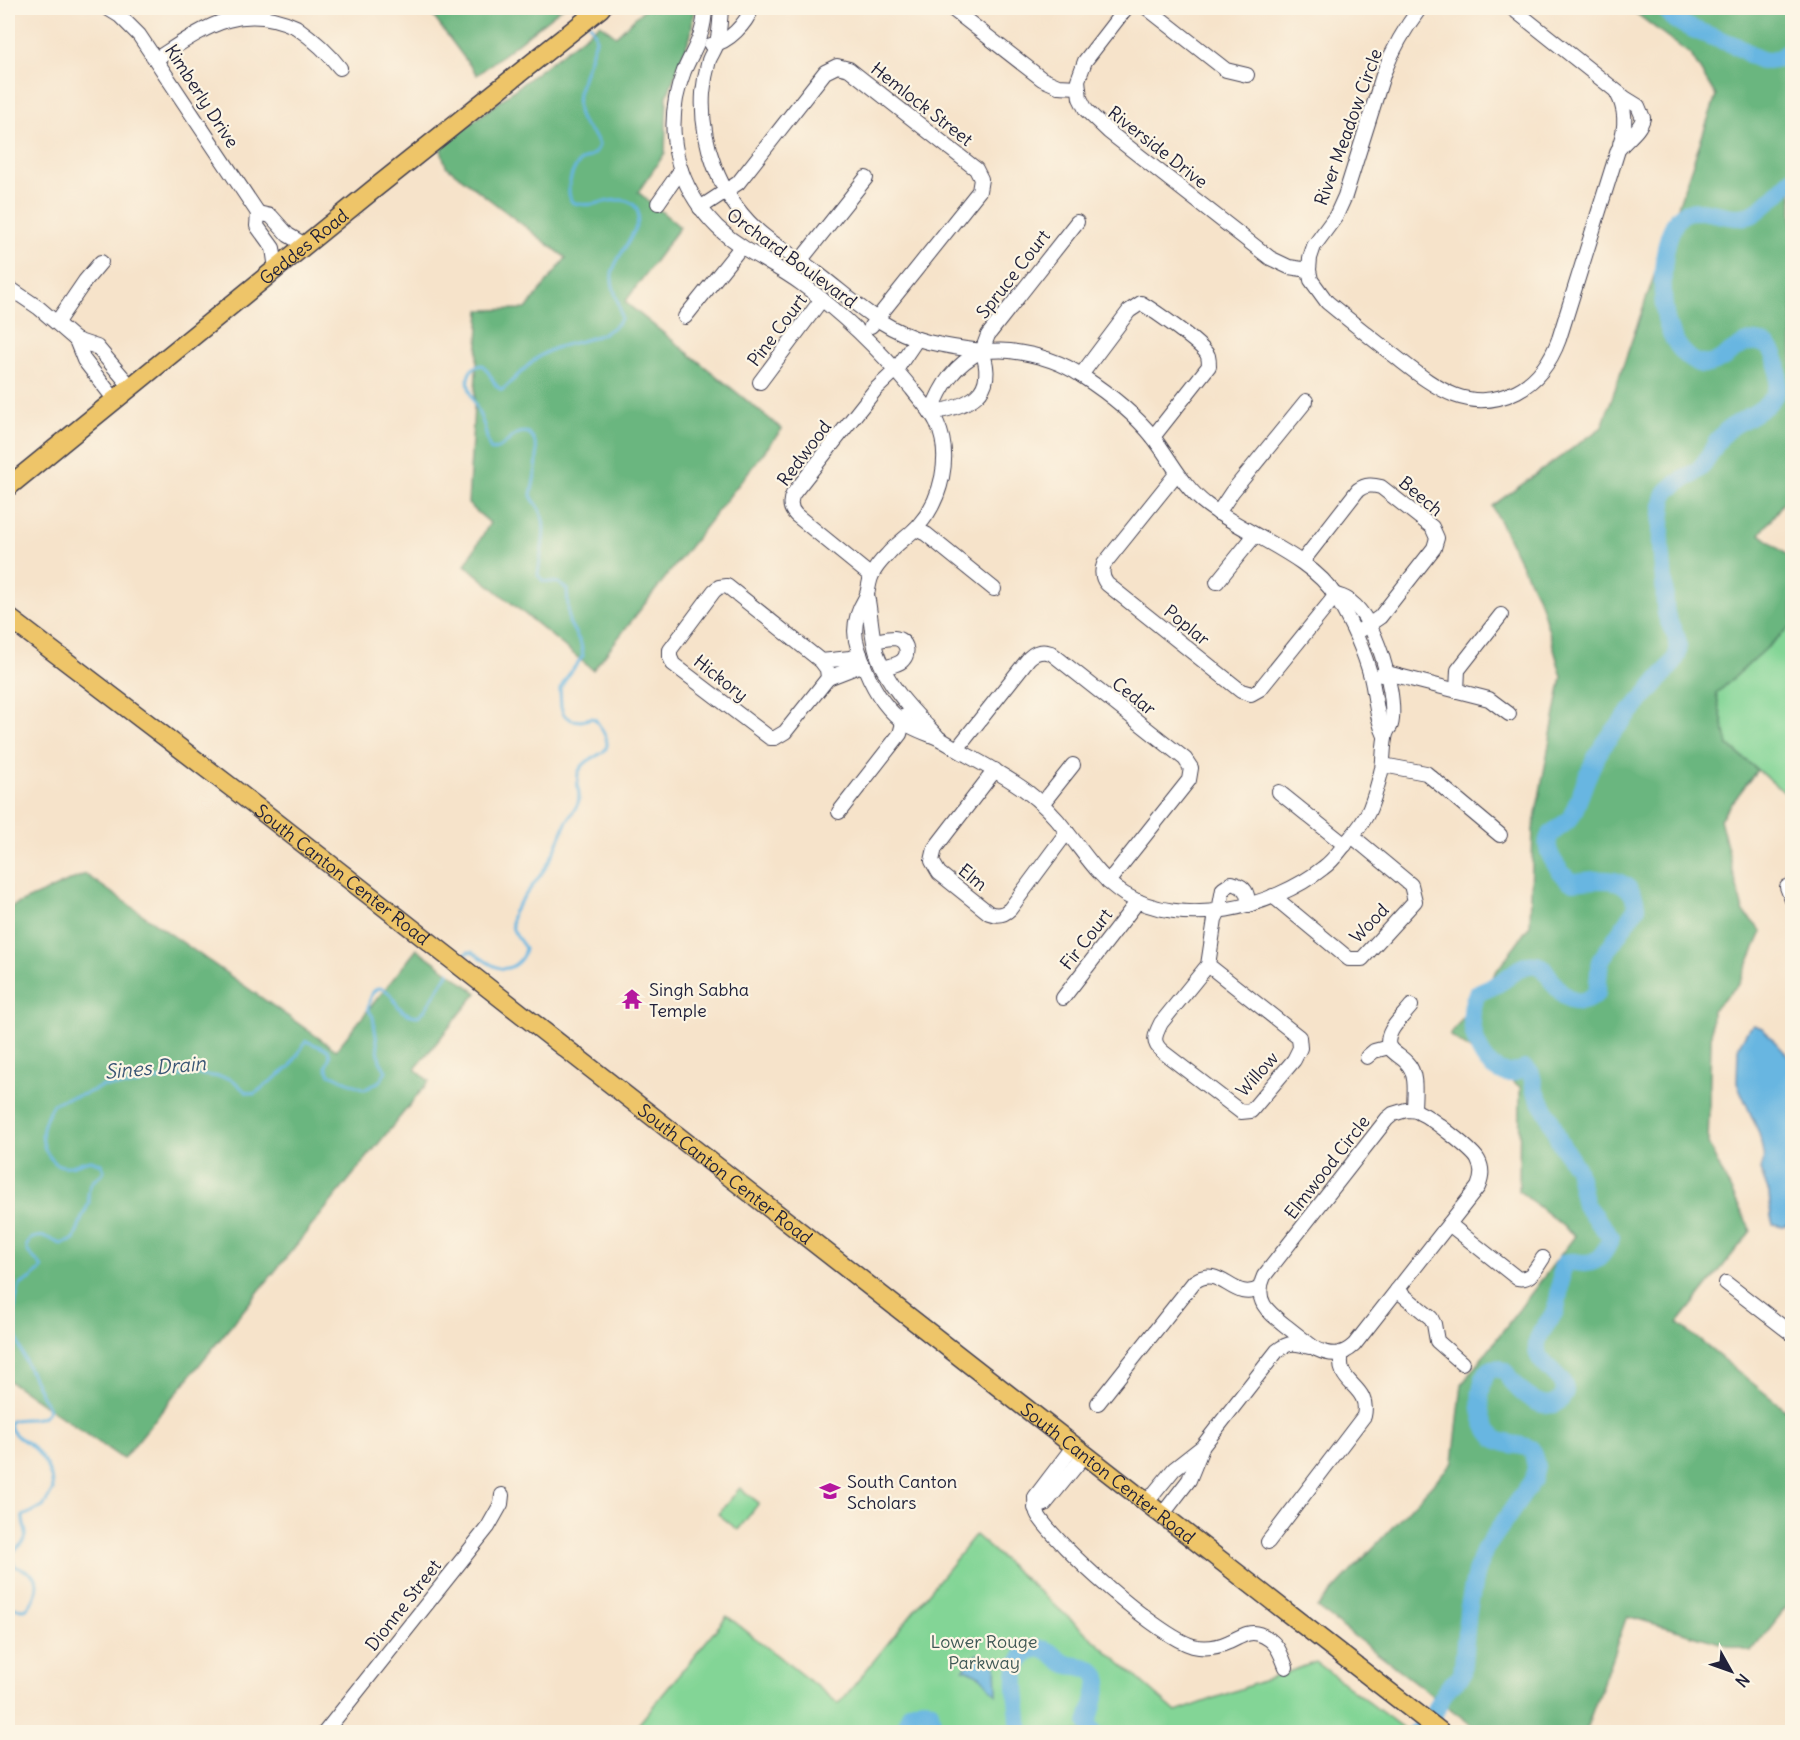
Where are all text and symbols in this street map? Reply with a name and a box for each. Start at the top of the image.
street label: Kimberly Drive [160,40,244,152]
street label: River Meadow Circle [1309,46,1387,208]
street label: Hemlock Street [866,57,978,151]
street label: Riverside Drive [1103,101,1213,193]
street label: Geddes Road [254,203,353,290]
street label: Orchard Boulevard [722,203,862,313]
street label: Spruce Court [971,225,1055,323]
street label: Pine Court [742,289,812,371]
street label: Redwood [772,415,836,490]
street label: Beech [1394,471,1448,521]
street label: Poplar [1159,600,1215,651]
street label: Hickory [689,650,753,706]
street label: Cedar [1107,672,1161,721]
street label: South Canton Center Road [251,799,435,950]
street label: Elm [954,858,992,896]
street label: Wood [1345,898,1394,948]
street label: Fir Court [1055,904,1117,974]
place label: Singh Sabha Temple [649,978,749,1022]
temple icon: Singh Sabha Temple [620,987,644,1011]
street label: Willow [1231,1047,1283,1101]
water label: Sines Drain [103,1050,207,1084]
street label: South Canton Center Road [634,1098,818,1249]
street label: Elmwood Circle [1279,1110,1375,1224]
street label: South Canton Center Road [1016,1398,1200,1549]
place label: South Canton Scholars [847,1470,957,1514]
school or university icon: South Canton Scholars [818,1479,842,1503]
street label: Dionne Street [360,1555,446,1655]
park label: Lower Rouge Parkway [931,1630,1037,1674]
north arrow [1701,1641,1761,1701]
text: N [1731,1670,1754,1691]

